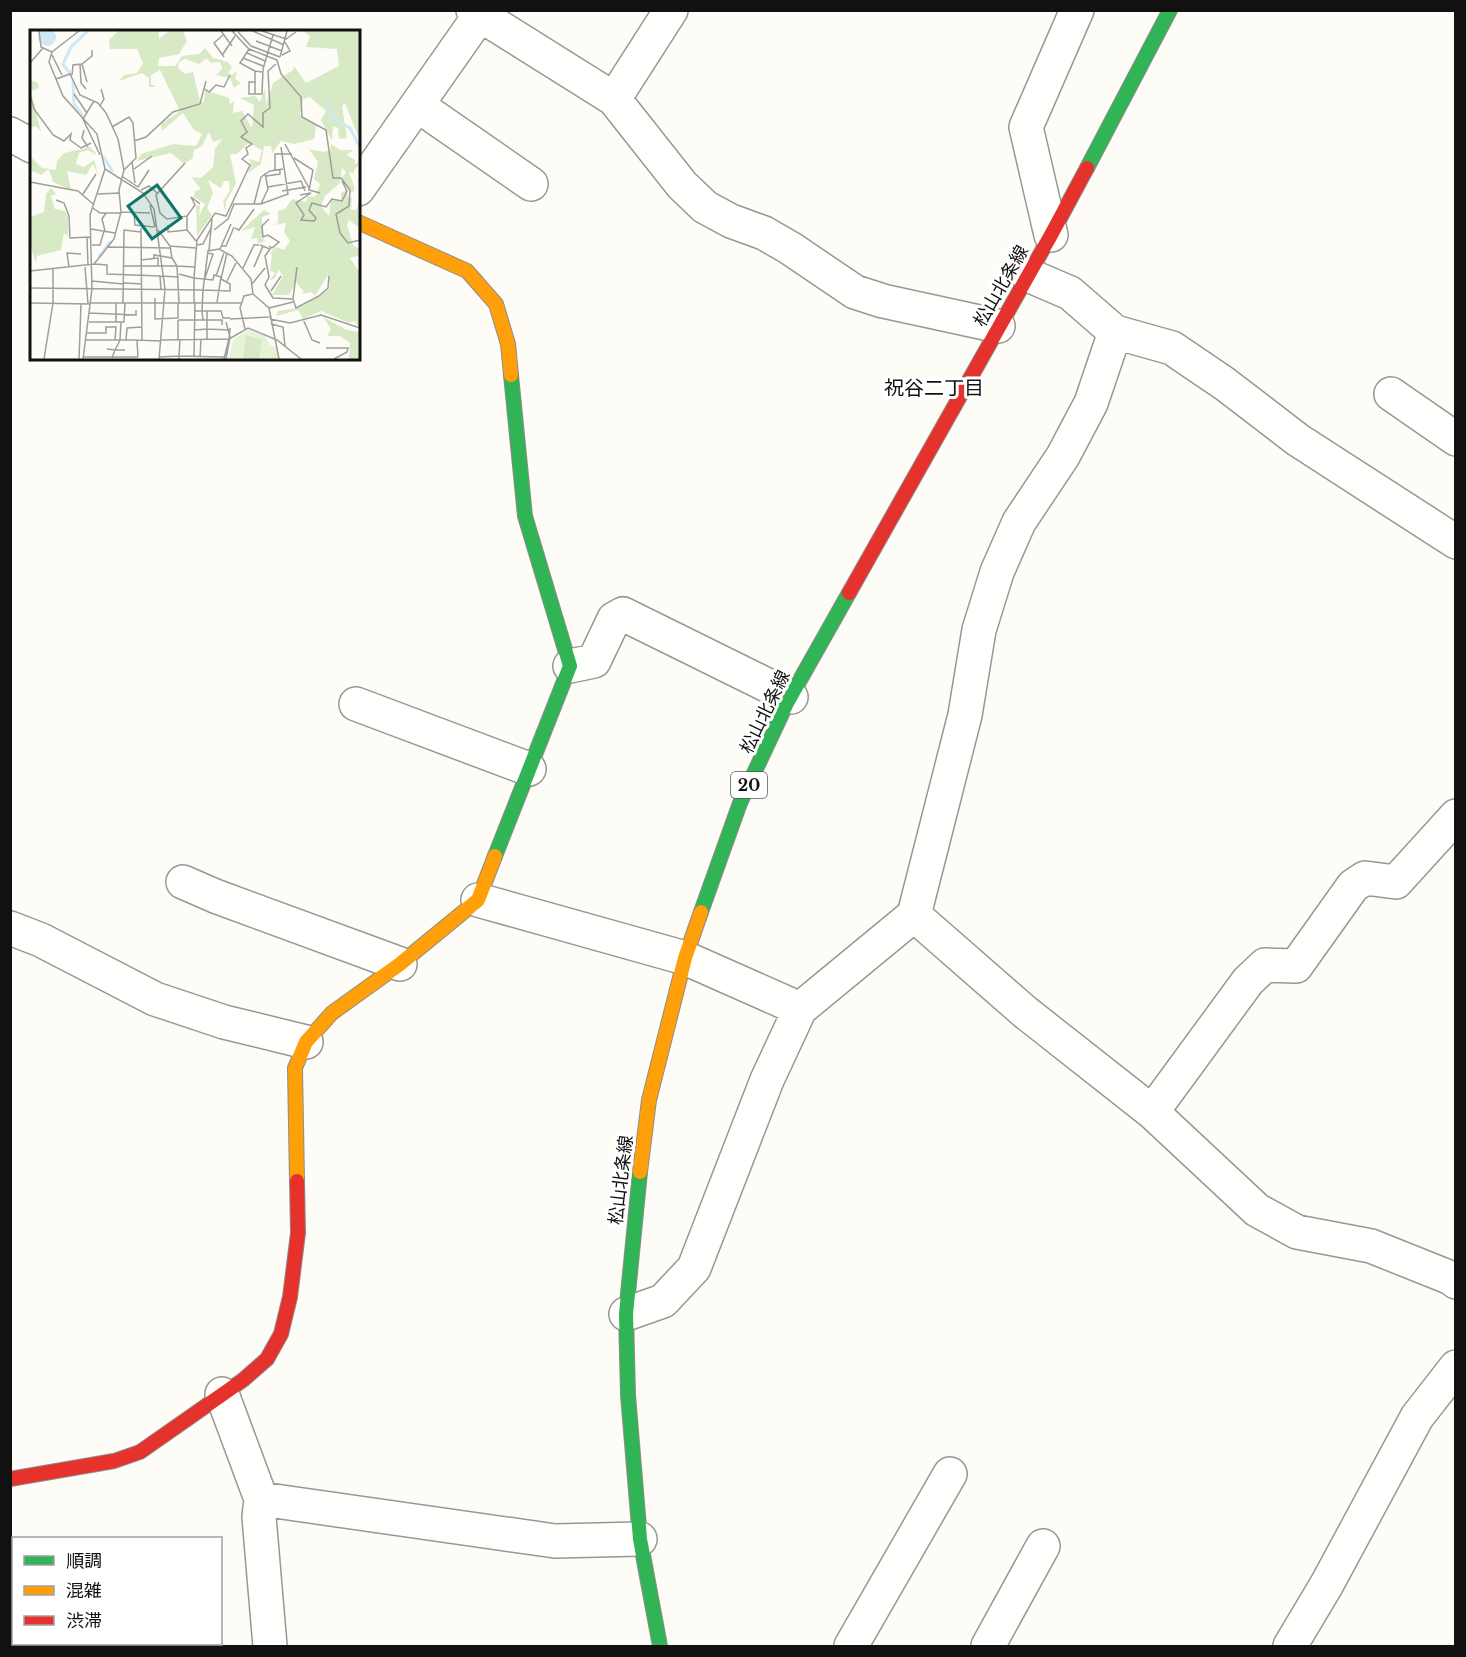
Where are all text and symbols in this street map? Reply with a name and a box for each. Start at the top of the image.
inset map [30,30,360,360]
street label: 松山北条線 [969,242,1033,330]
district label: 祝谷二丁目 [884,376,984,400]
street label: 松山北条線 [735,667,795,757]
road number: 20 [731,772,767,798]
street label: 松山北条線 [605,1134,637,1226]
legend [12,1537,222,1645]
text: 順調 [66,1550,102,1572]
text: 混雑 [66,1580,102,1602]
text: 渋滞 [66,1610,102,1632]

